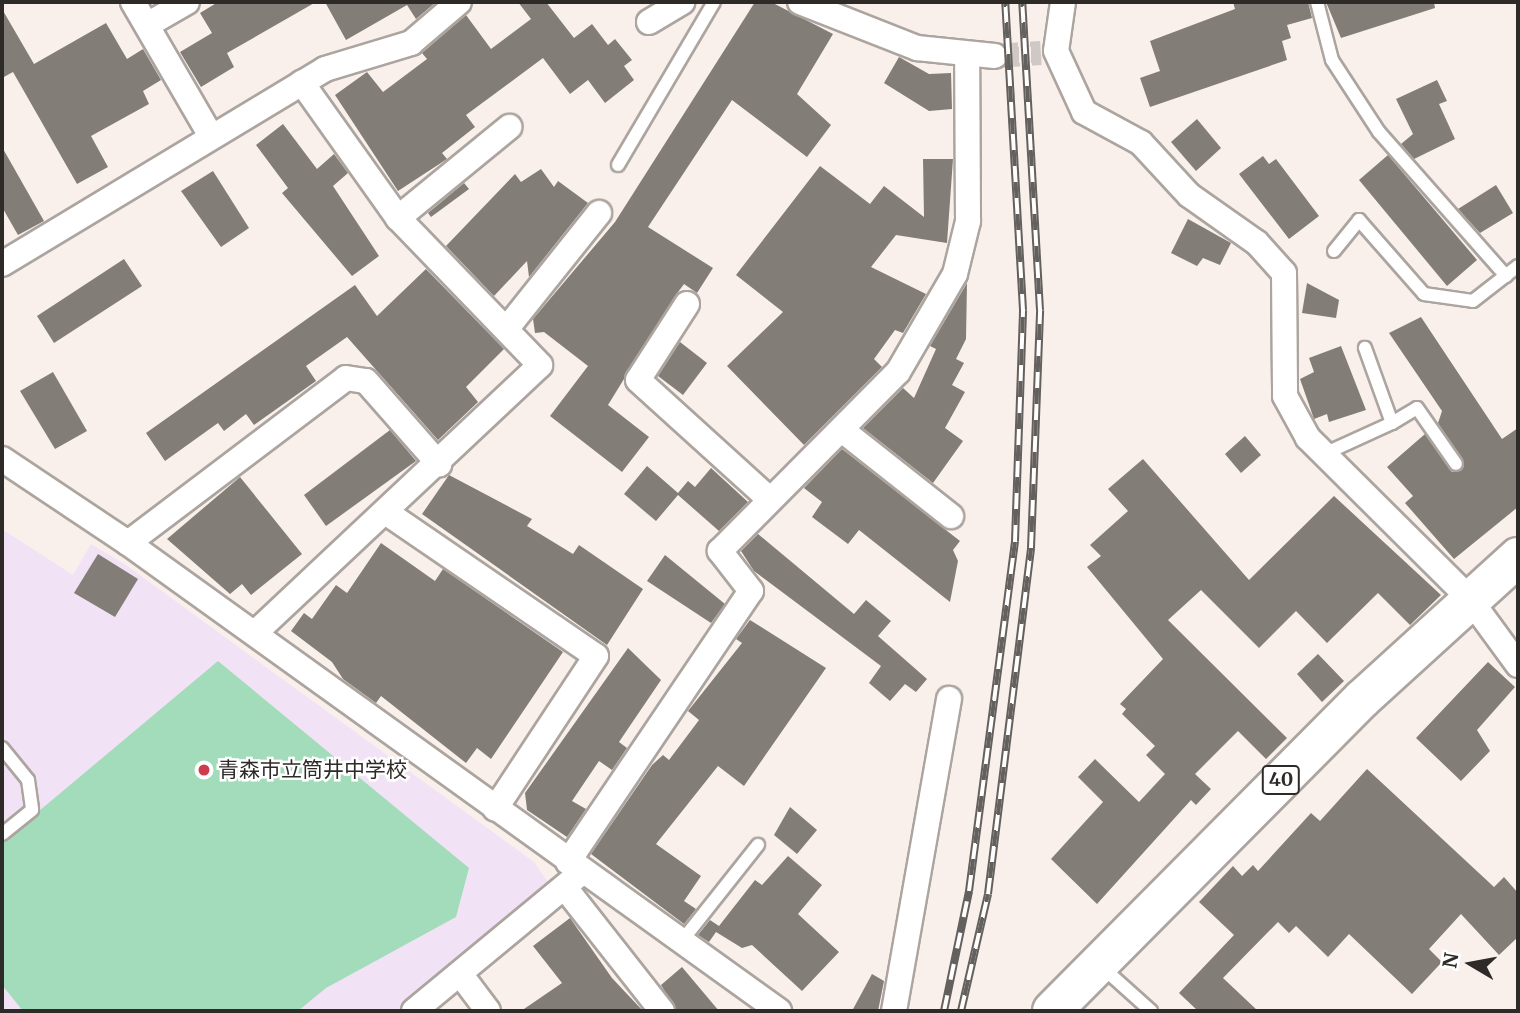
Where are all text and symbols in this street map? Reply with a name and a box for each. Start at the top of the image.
place label: 青森市立筒井中学校 [218,757,407,783]
marker: 青森市立筒井中学校 [196,762,212,778]
road number: 40 [1262,764,1300,796]
north arrow [1436,929,1506,999]
text: N [1437,951,1463,970]

